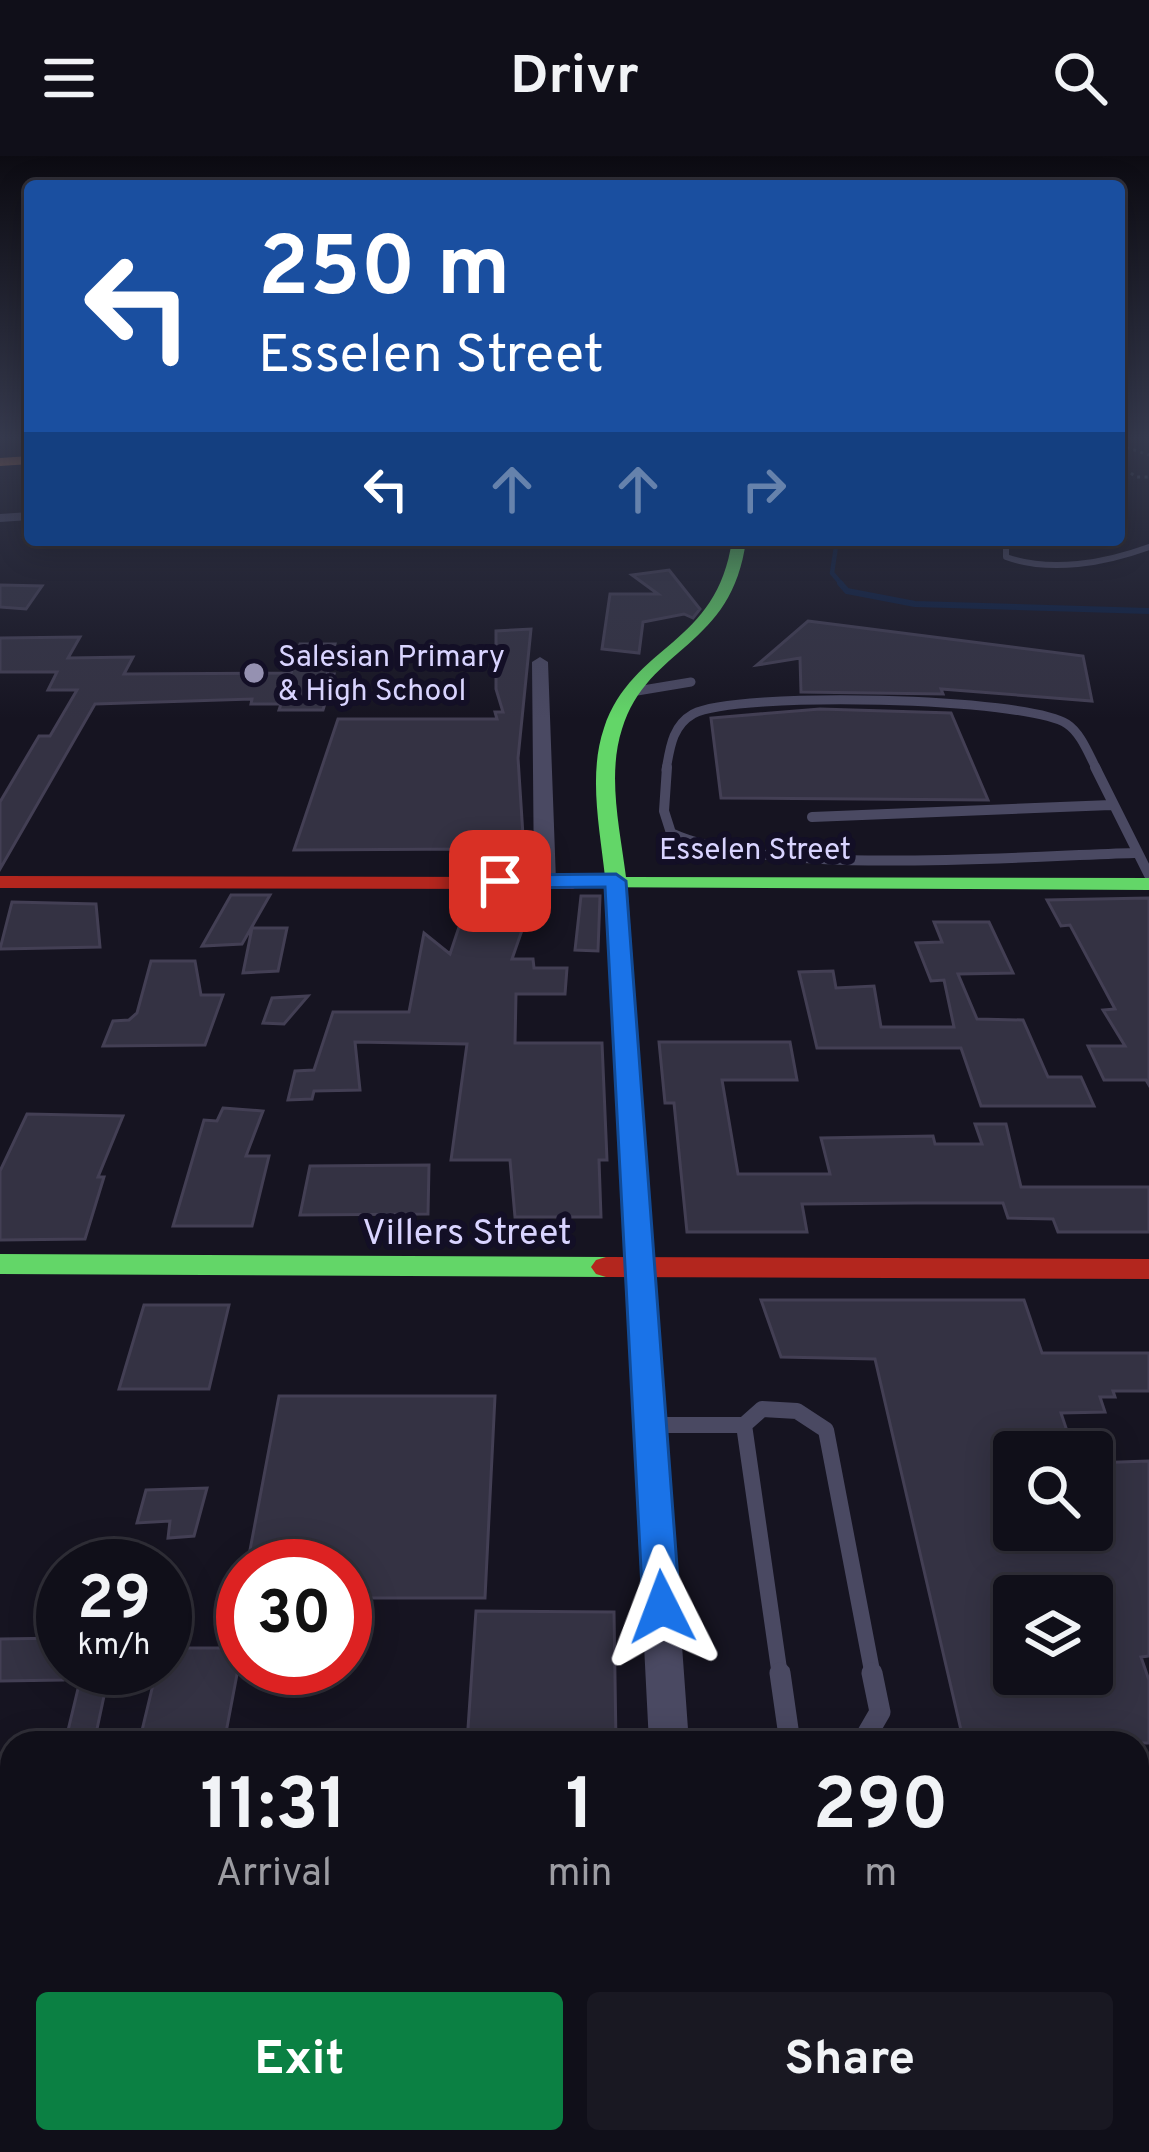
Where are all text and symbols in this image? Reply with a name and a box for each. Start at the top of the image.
text: Drivr [510,44,639,113]
icon: menu [36,45,102,111]
icon: search [1047,45,1113,111]
text: 250 m [258,219,510,325]
icon: left [60,228,216,384]
text: Esselen Street [258,323,604,392]
icon: left [353,456,419,522]
icon: ahead [479,456,545,522]
icon: ahead [605,456,671,522]
icon: right [731,456,797,522]
place label: Salesian Primary & High School [278,640,505,711]
marker: Salesian Primary & High School [241,660,267,686]
pin [449,830,551,932]
street label: Esselen Street [659,833,851,870]
icon: arrive [467,848,533,914]
street label: Villers Street [362,1212,572,1258]
map controls [993,1431,1113,1695]
button: search [993,1431,1113,1551]
speed limit sign: 30 [216,1539,372,1695]
position arrow [599,1544,725,1670]
text: 29 [77,1564,151,1640]
button: layers [993,1575,1113,1695]
text: km/h [78,1628,150,1665]
text: 11:31 [200,1763,347,1855]
text: 1 [566,1763,594,1855]
text: 290 [813,1763,949,1855]
text: Arrival [216,1851,332,1900]
text: min [548,1851,612,1900]
text: m [864,1851,897,1900]
button: Exit [36,1992,563,2130]
button: Share [587,1992,1113,2130]

